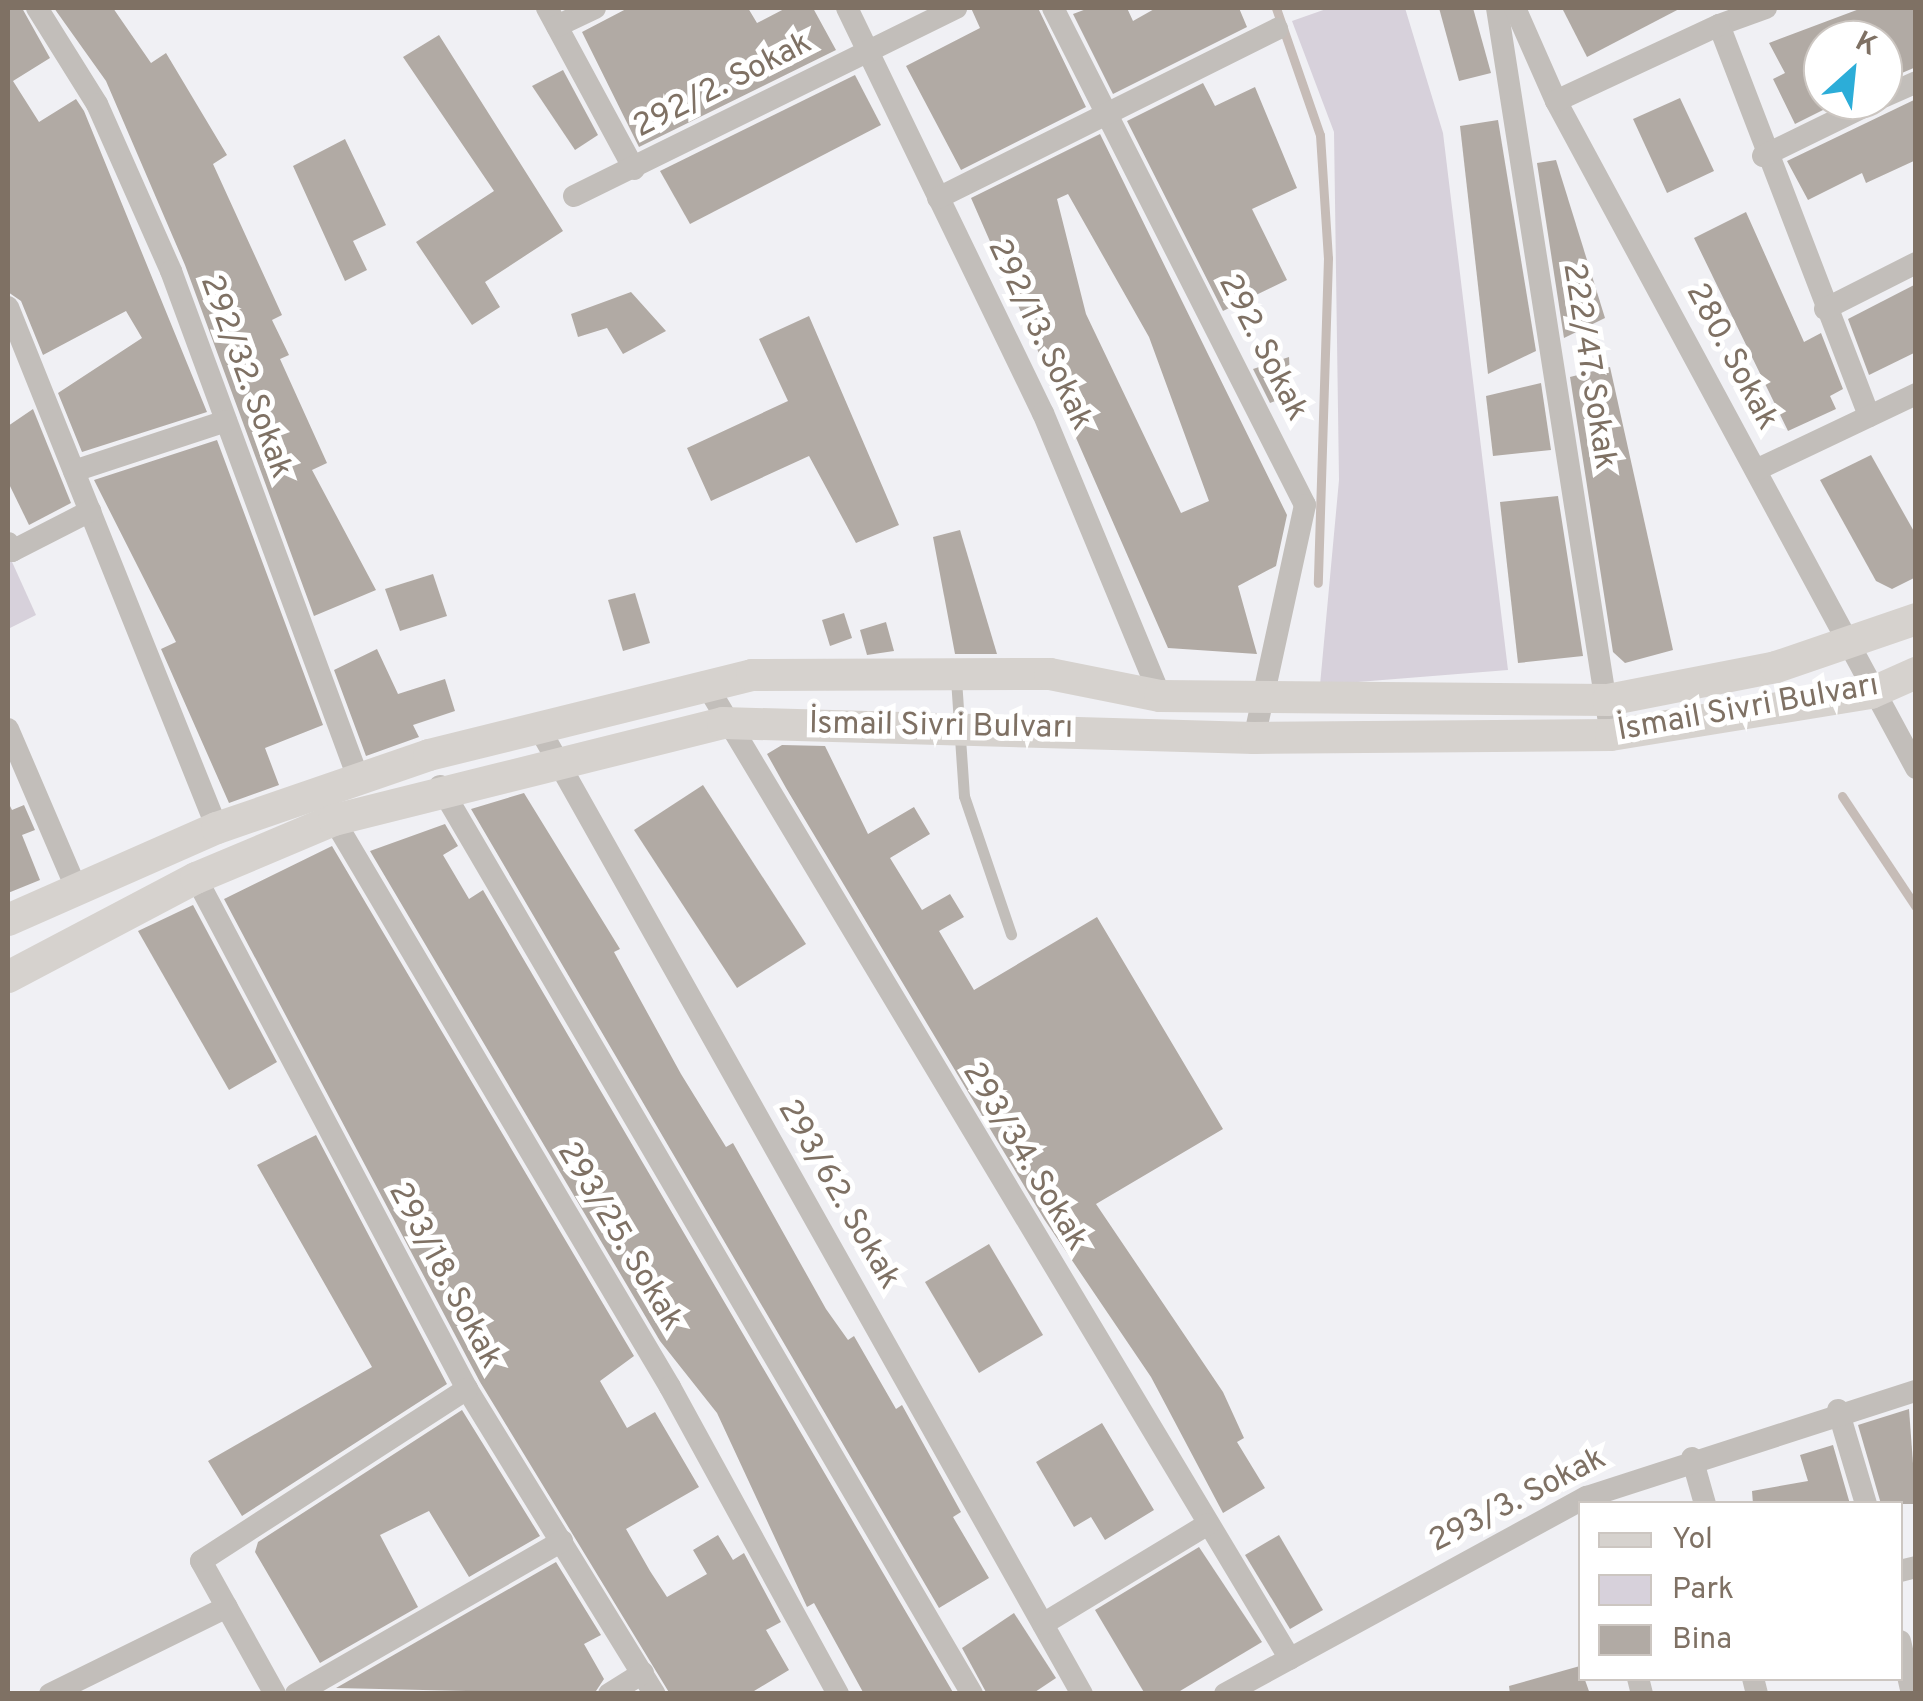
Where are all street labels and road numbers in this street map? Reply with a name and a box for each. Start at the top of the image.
street label: 292/2. Sokak [628,25,818,147]
street label: 292/13. Sokak [978,233,1100,437]
street label: 222/47. Sokak [1553,260,1623,472]
street label: 292. Sokak [1209,268,1315,428]
street label: 292/32. Sokak [190,270,300,484]
street label: 280. Sokak [1676,277,1786,437]
street label: İsmail Sivri Bulvarı [1615,667,1881,751]
street label: İsmail Sivri Bulvarı [809,705,1073,749]
street label: 293/34. Sokak [953,1056,1095,1258]
street label: 293/62. Sokak [768,1093,908,1297]
street label: 293/25. Sokak [548,1136,690,1338]
street label: 293/18. Sokak [379,1176,509,1376]
street label: 293/3. Sokak [1423,1440,1613,1562]

